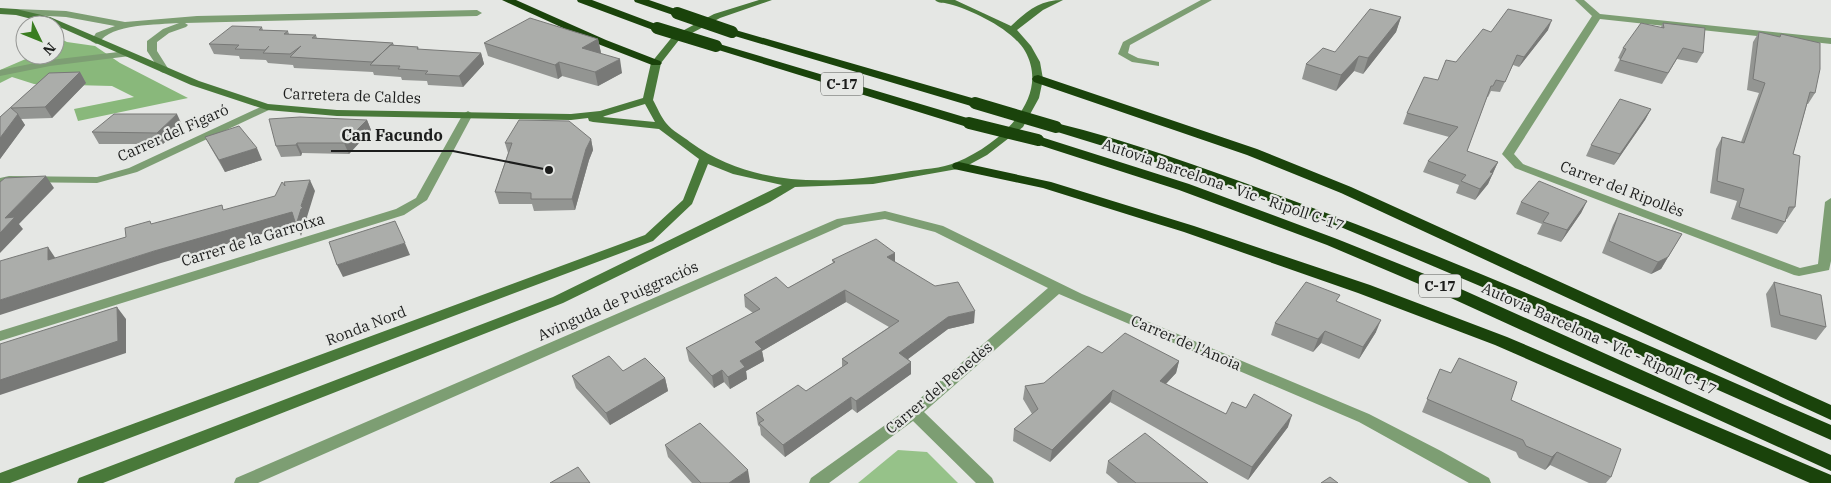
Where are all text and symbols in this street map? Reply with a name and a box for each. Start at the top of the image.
north arrow [15,15,65,65]
text: N [39,39,60,59]
road number: C-17 [821,72,863,96]
street label: Carretera de Caldes [283,84,421,107]
street label: Carrer del Figaró [114,100,231,166]
callout: Can Facundo [331,120,453,151]
text: Can Facundo [341,125,443,145]
street label: Autovia Barcelona - Vic - Ripoll C-17 [1100,134,1347,235]
street label: Carrer del Ripollès [1557,156,1687,221]
street label: Carrer de la Garrotxa [179,209,327,270]
street label: Avinguda de Puiggraciós [534,256,701,345]
road number: C-17 [1419,274,1461,298]
street label: Autovia Barcelona - Vic - Ripoll C-17 [1479,278,1719,399]
street label: Ronda Nord [323,302,409,350]
street label: Carrer de l'Anoia [1128,311,1244,374]
street label: Carrer del Penedès [881,337,996,438]

